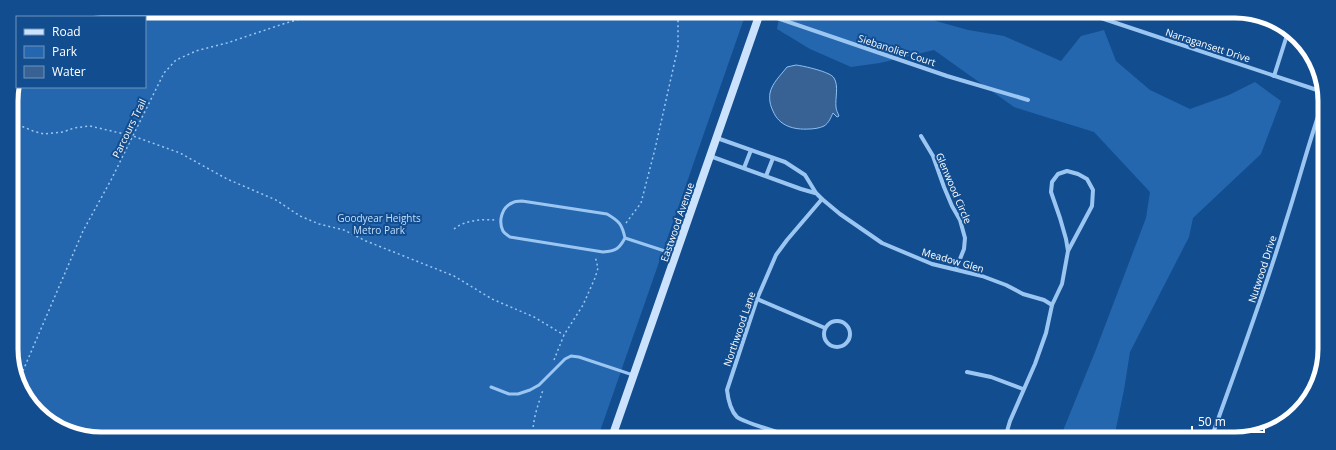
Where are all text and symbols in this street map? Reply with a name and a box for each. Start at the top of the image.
legend [16,16,146,88]
text: Road [52,23,81,40]
street label: Narragansett Drive [1164,25,1253,65]
street label: Siebanolier Court [856,31,938,69]
text: Park [52,43,78,60]
text: Water [52,63,86,80]
street label: Parcours Trail [109,96,149,160]
street label: Glenwood Circle [933,150,975,226]
street label: Eastwood Avenue [657,180,697,263]
park label: Goodyear Heights Metro Park [337,211,421,237]
street label: Nutwood Drive [1244,233,1280,305]
street label: Meadow Glen [920,244,986,276]
street label: Northwood Lane [720,289,758,368]
scale bar [1192,408,1264,434]
text: 50 m [1198,413,1226,430]

